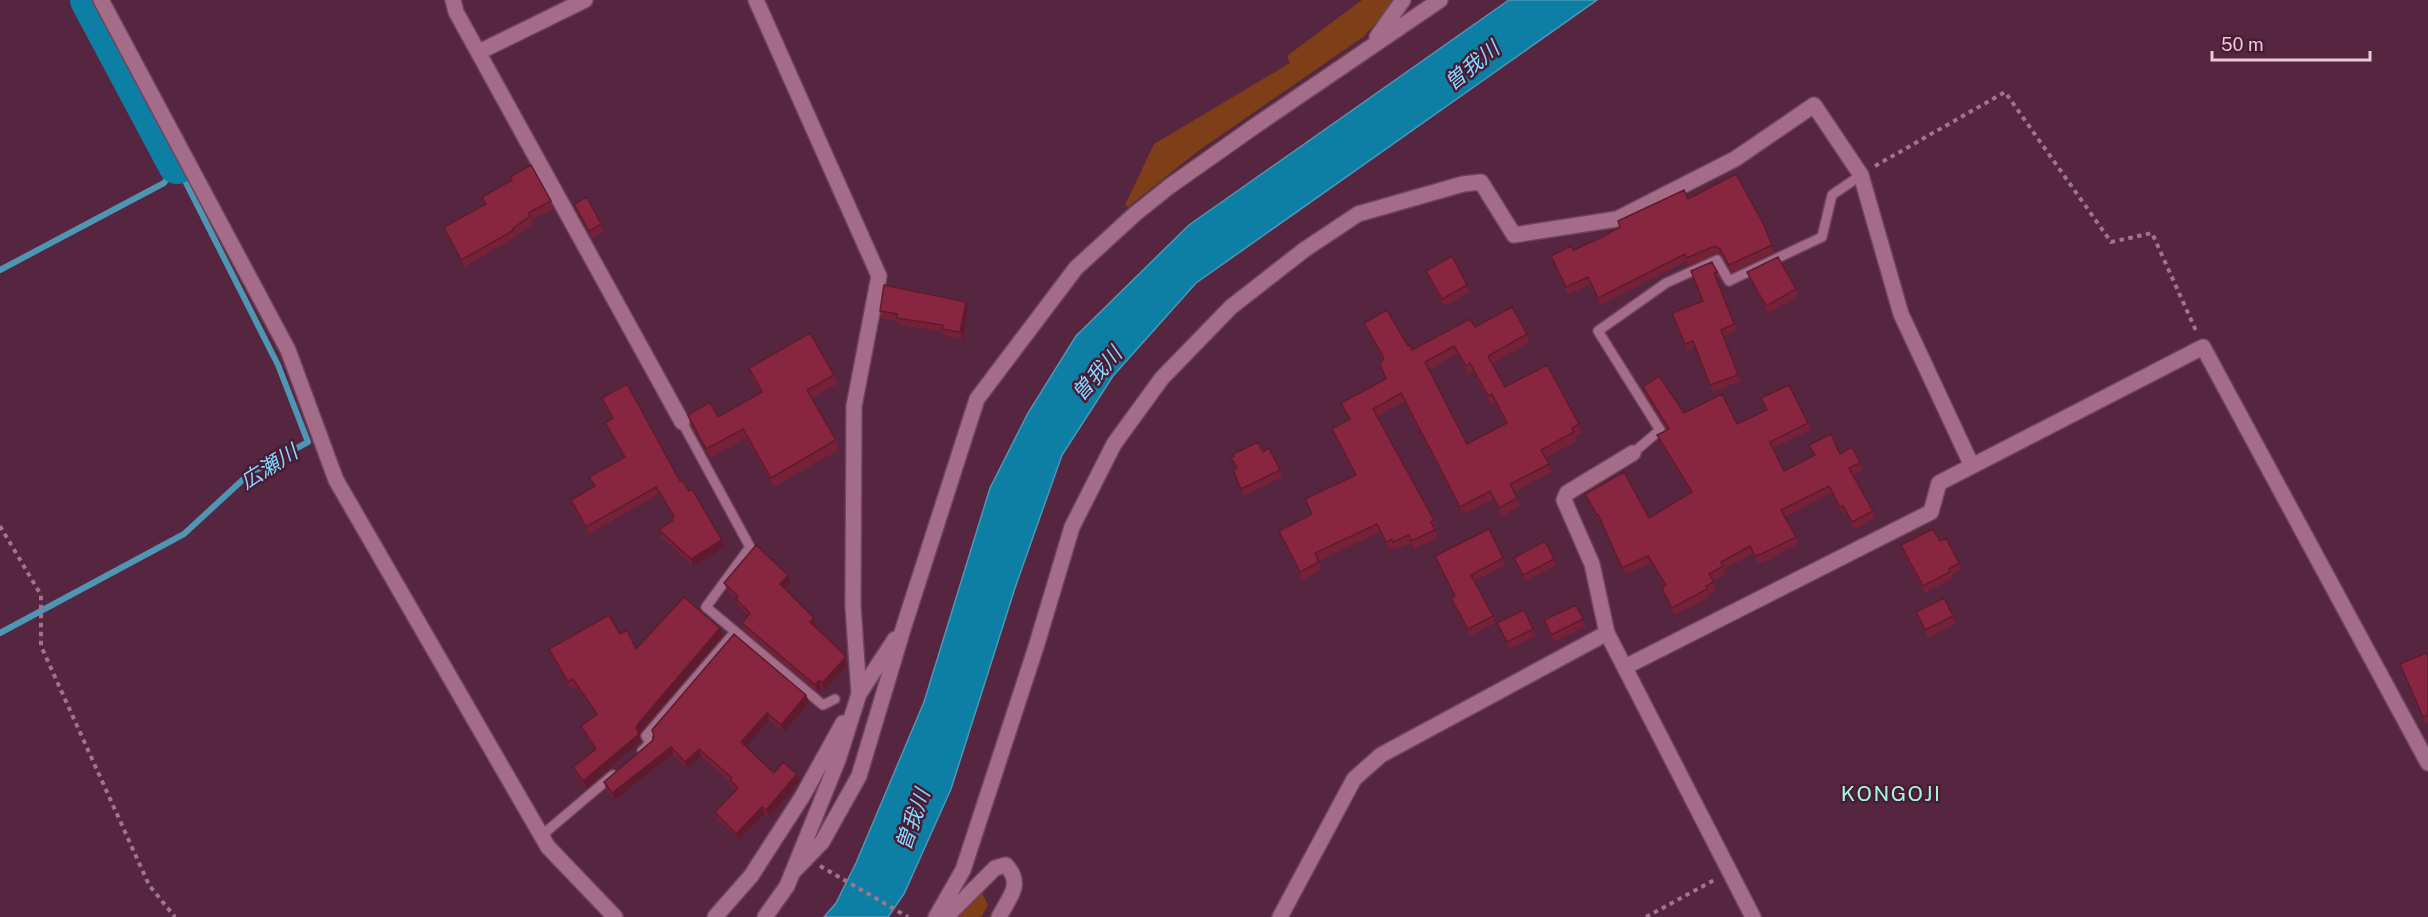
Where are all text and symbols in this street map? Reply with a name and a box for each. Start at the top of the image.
scale bar [2212,24,2370,62]
text: 50 m [2221,34,2264,55]
water label: 曽我川 [1439,35,1506,95]
water label: 曽我川 [1067,340,1128,406]
water label: 広瀬川 [235,438,304,494]
district label: KONGOJI [1841,781,1941,806]
water label: 曽我川 [890,784,935,854]

